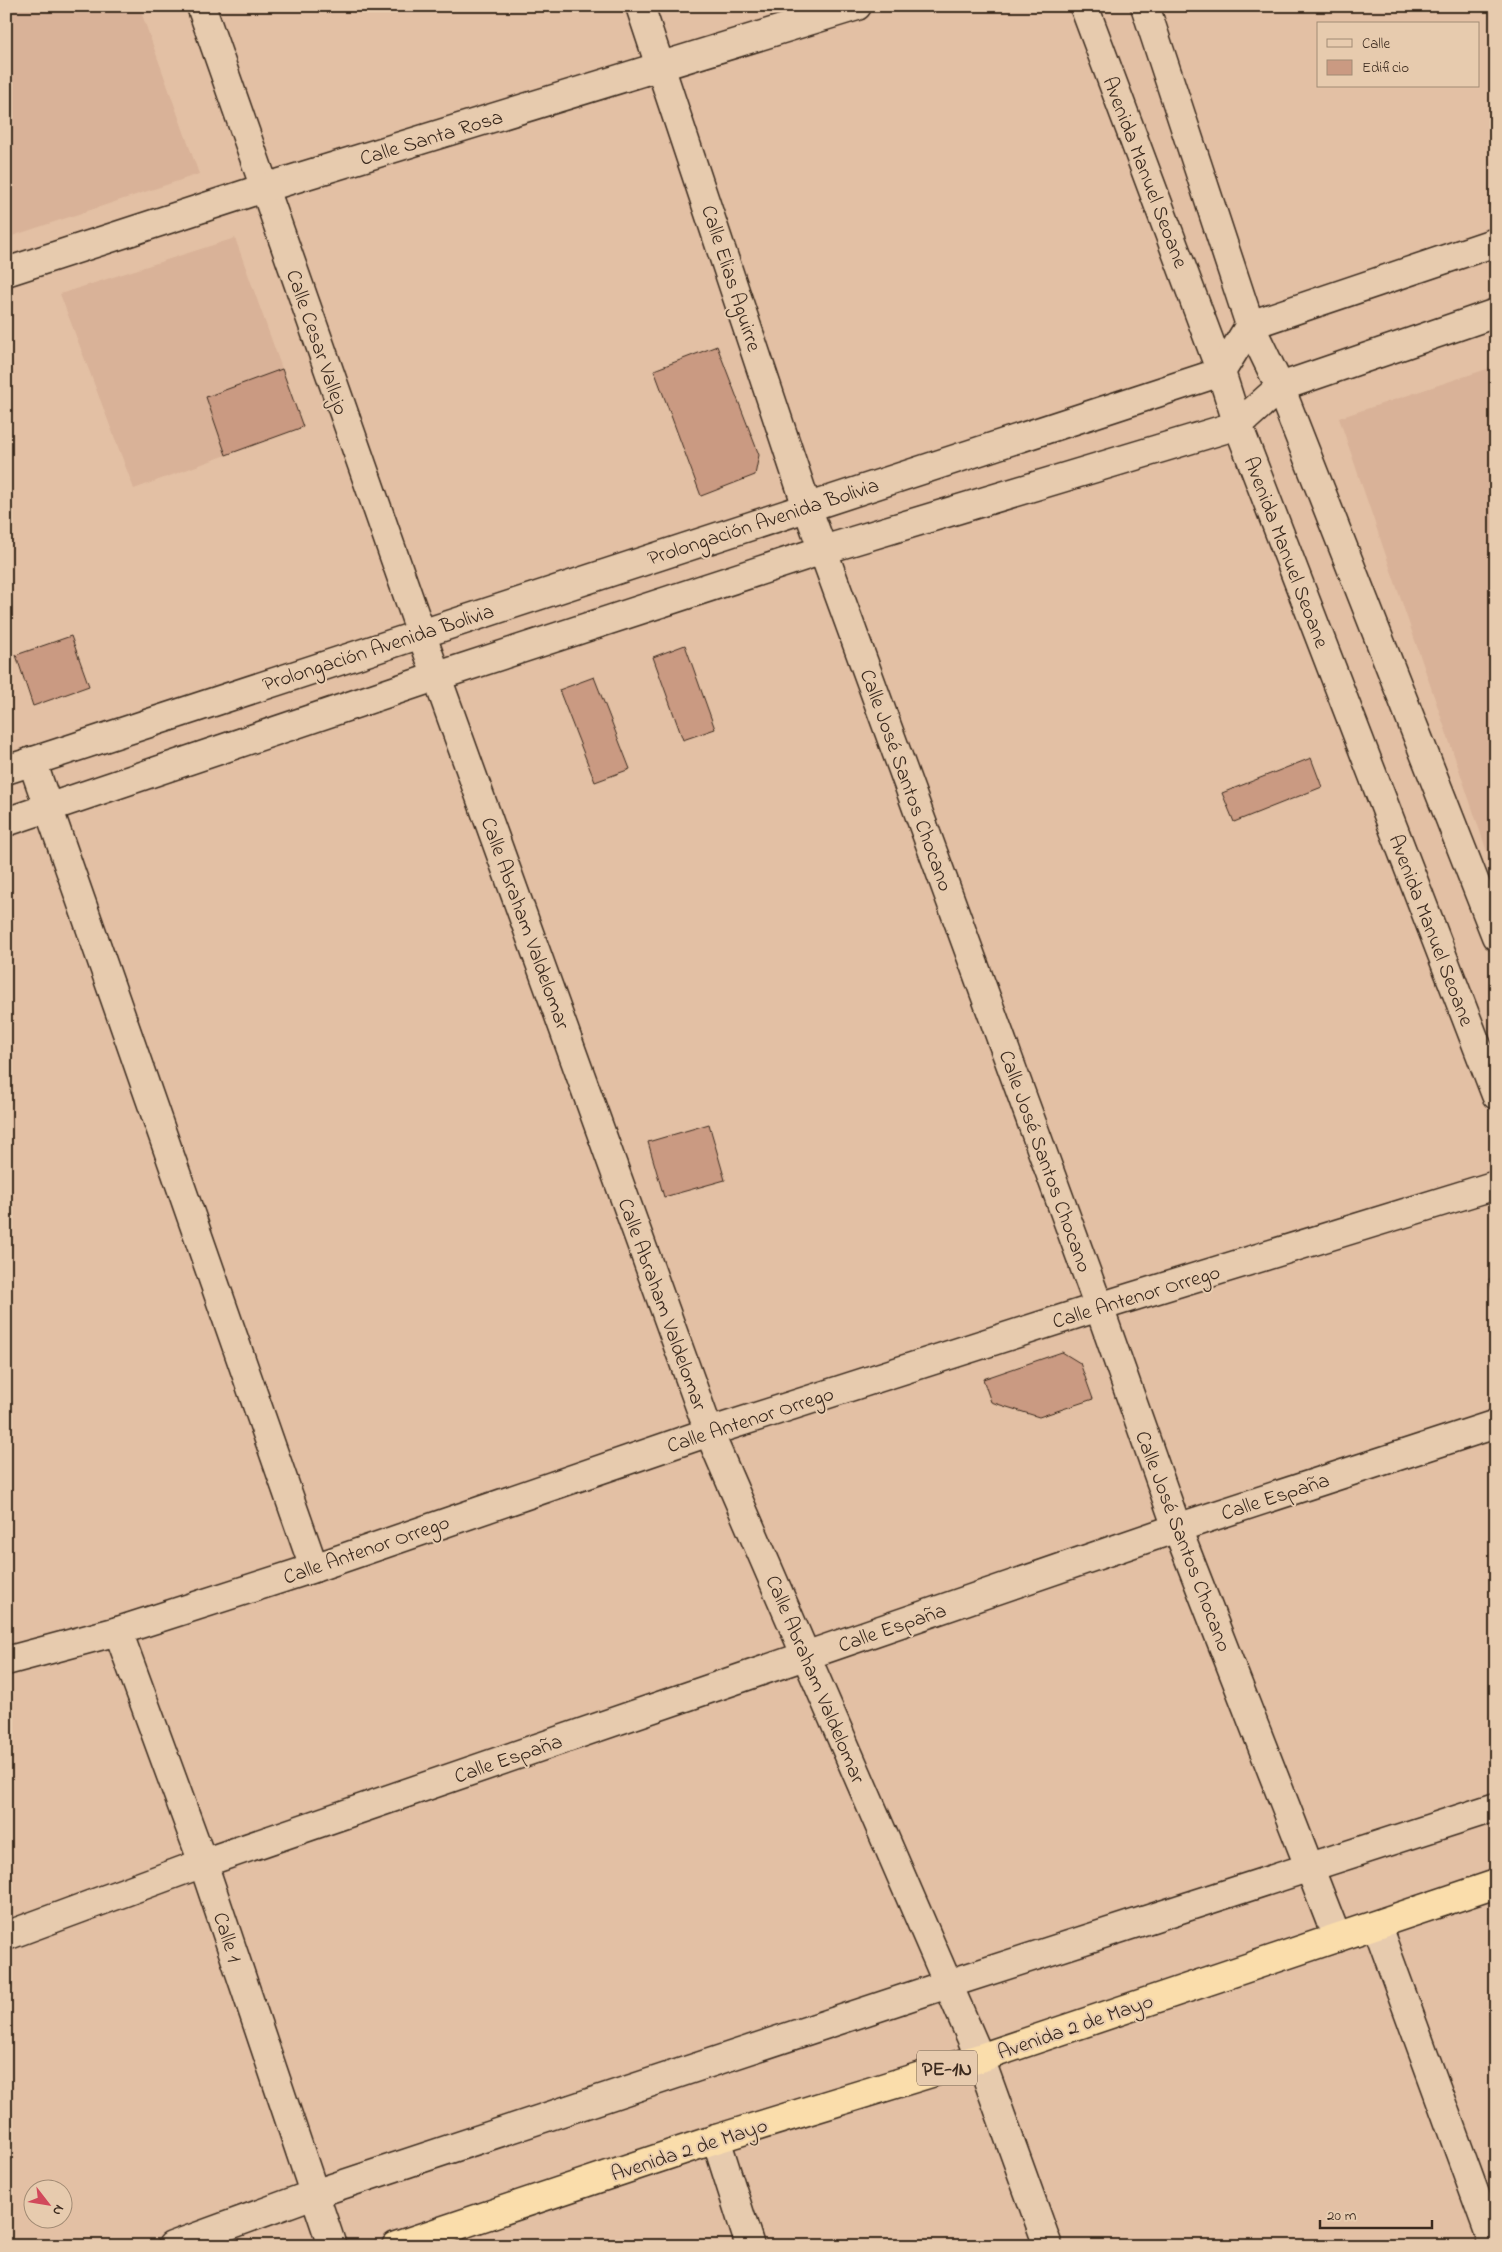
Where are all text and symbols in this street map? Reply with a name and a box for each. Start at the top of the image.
legend [1317,22,1480,88]
text: Calle [1362,33,1390,55]
text: Edificio [1362,57,1409,79]
street label: Avenida Manuel Seoane [1094,73,1195,273]
street label: Calle Santa Rosa [356,103,507,175]
street label: Calle Elias Aguirre [690,201,768,357]
street label: Calle Cesar Vallejo [277,266,355,420]
street label: Avenida Manuel Seoane [1235,453,1336,653]
street label: Prolongación Avenida Bolivia [644,471,884,576]
street label: Prolongación Avenida Bolivia [259,597,499,702]
street label: Calle José Santos Chocano [851,665,959,896]
street label: Calle Abraham Valdelomar [472,813,577,1034]
street label: Avenida Manuel Seoane [1380,831,1481,1031]
street label: Calle José Santos Chocano [990,1046,1098,1277]
street label: Calle Abraham Valdelomar [609,1194,714,1415]
street label: Calle Antenor Orrego [1049,1258,1225,1340]
street label: Calle Antenor Orrego [663,1380,839,1464]
street label: Calle José Santos Chocano [1126,1427,1238,1657]
street label: Calle España [1218,1466,1334,1530]
street label: Calle Antenor Orrego [280,1508,455,1595]
street label: Calle Abraham Valdelomar [757,1571,872,1789]
street label: Calle España [835,1596,951,1661]
street label: Calle España [451,1727,567,1792]
street label: Calle 1 [204,1909,248,1967]
street label: Avenida 2 de Mayo [994,1987,1158,2071]
road number: PE-1N [917,2050,977,2086]
street label: Avenida 2 de Mayo [607,2111,772,2192]
north arrow [22,2180,72,2230]
scale bar [1320,2197,1432,2229]
text: N [46,2200,69,2219]
text: 20 m [1327,2205,1357,2227]

